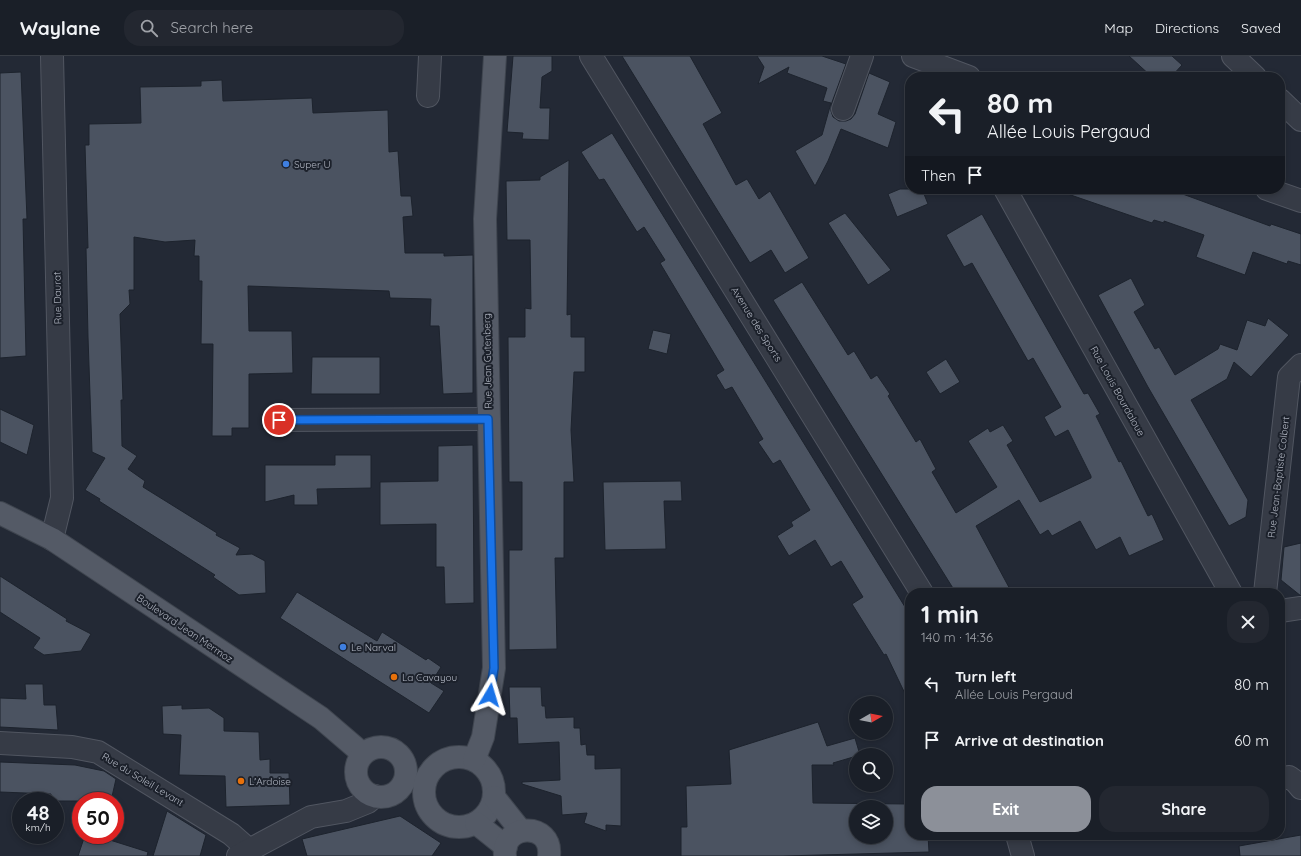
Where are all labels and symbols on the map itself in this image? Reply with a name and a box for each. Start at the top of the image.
place label: Super U [294,158,331,171]
marker: Super U [281,159,291,169]
street label: Rue Daurat [51,271,64,324]
street label: Avenue des Sports [728,284,785,364]
street label: Rue Jean Gutenberg [480,313,495,409]
street label: Rue Louis Bourdaloue [1087,344,1148,439]
pin [262,403,296,437]
street label: Rue Jean-Baptiste Colbert [1265,415,1292,539]
street label: Boulevard Jean Mermoz [134,591,236,666]
place label: Le Narval [351,641,396,654]
marker: Le Narval [338,642,348,652]
place label: La Cavayou [402,671,457,684]
marker: La Cavayou [389,672,399,682]
position arrow [469,674,511,716]
north arrow [849,696,893,740]
street label: Rue du Soleil Levant [99,750,187,809]
place label: L'Ardoise [249,775,291,788]
marker: L'Ardoise [236,776,246,786]
speed limit sign: 50 [72,792,124,844]

